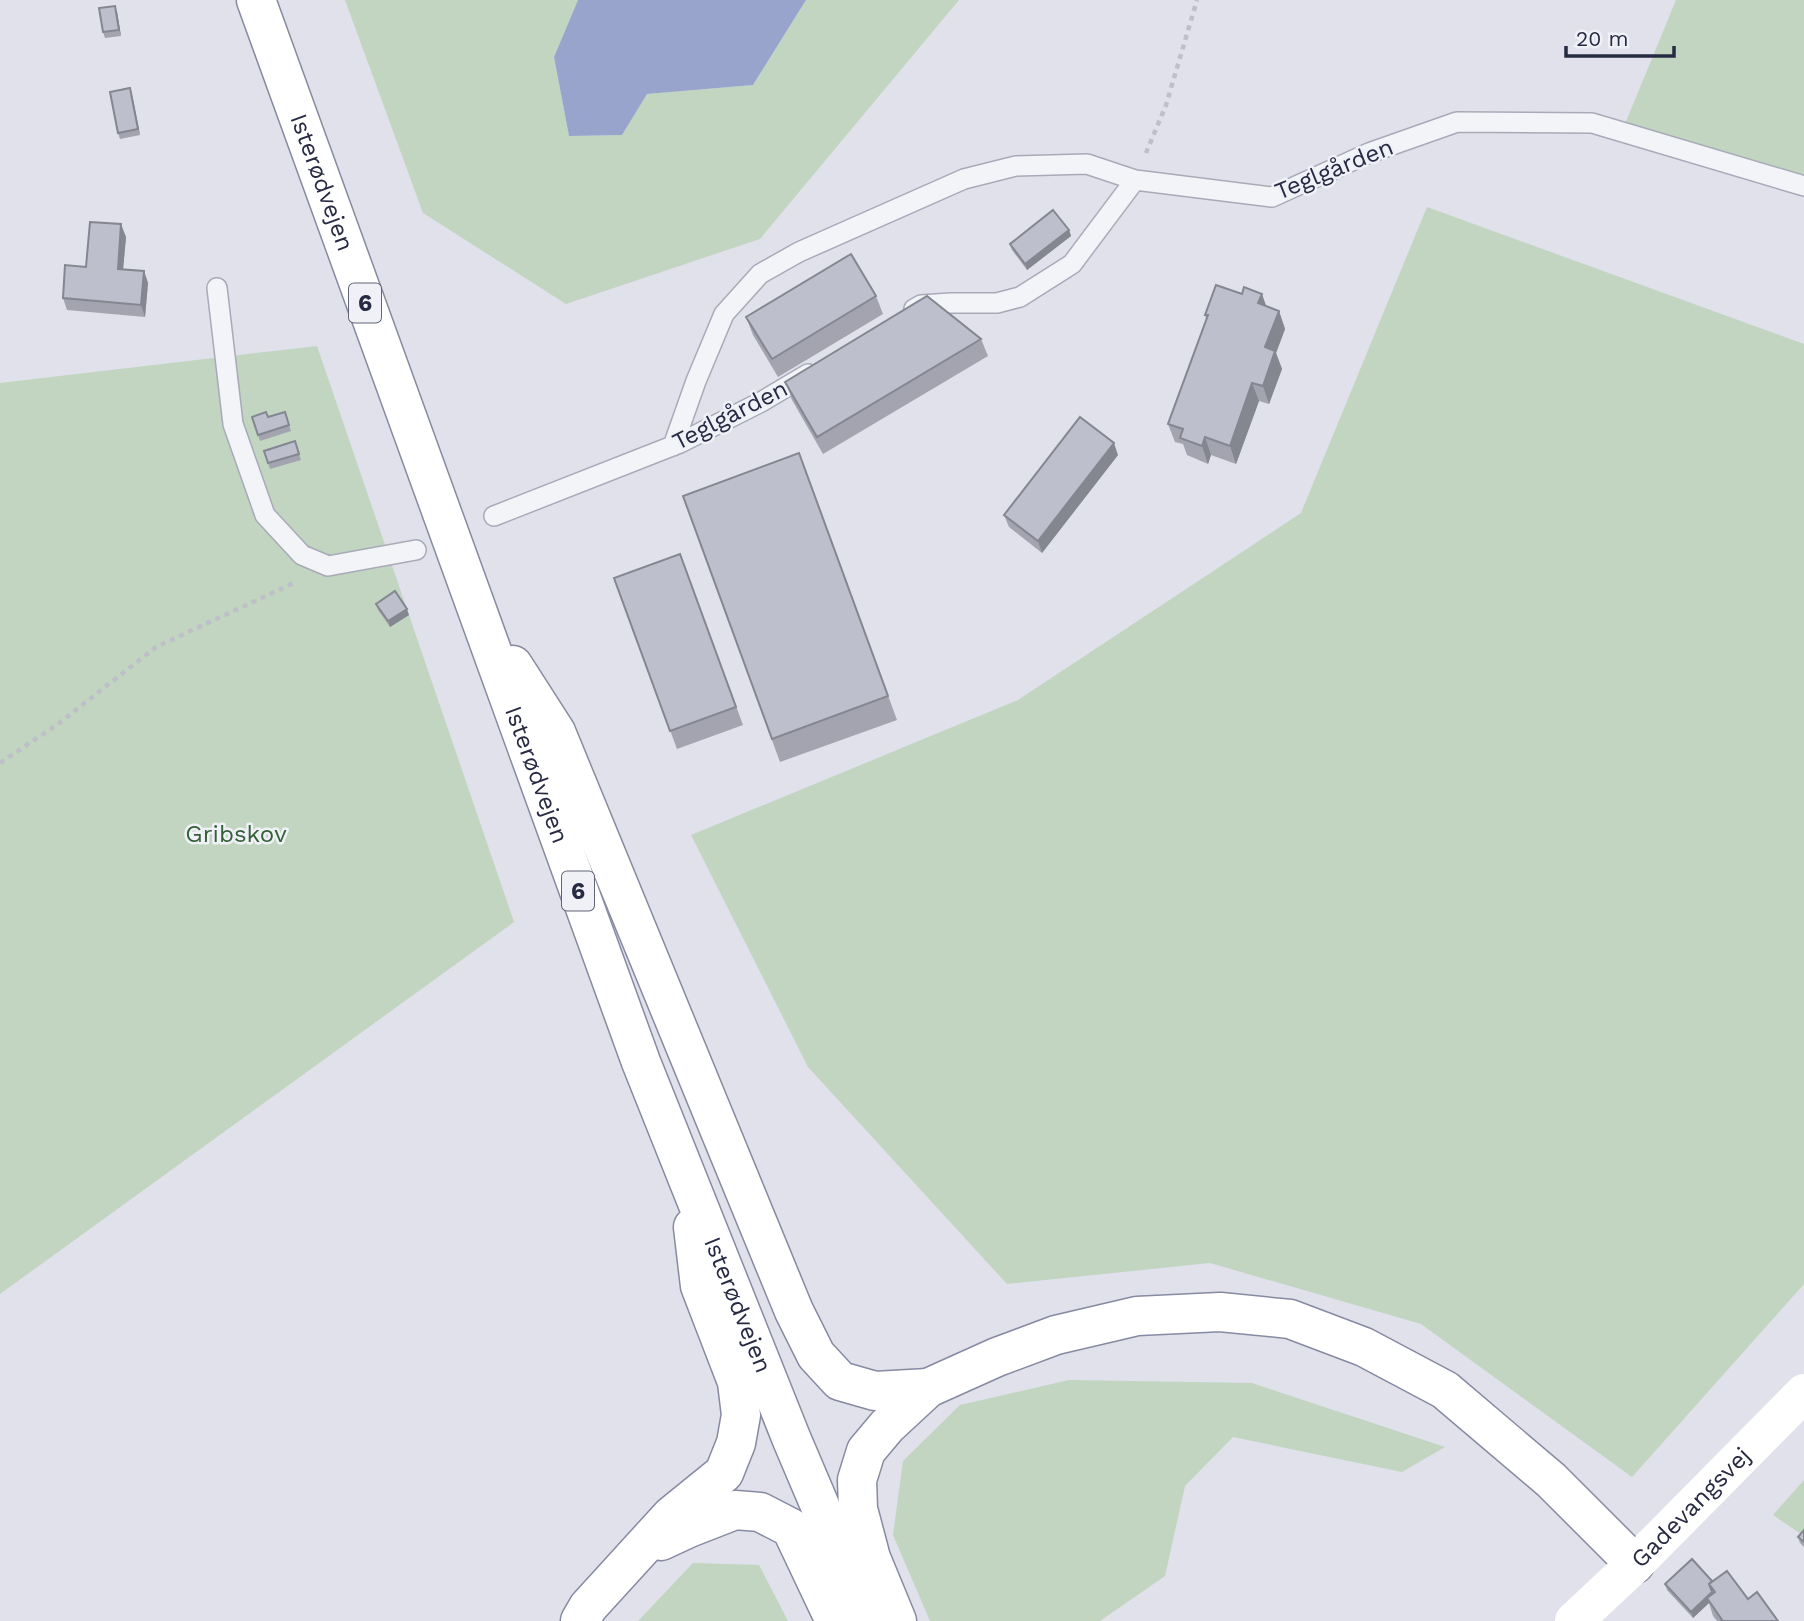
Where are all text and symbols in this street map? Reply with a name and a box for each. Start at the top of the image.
scale bar [1566,14,1674,58]
text: 20 m [1576,26,1628,51]
street label: Isterødvejen [284,110,360,255]
street label: Teglgården [1271,133,1397,205]
road number: 6 [349,284,381,322]
street label: Teglgården [668,374,792,456]
street label: Isterødvejen [499,702,575,847]
park label: Gribskov [185,820,287,848]
road number: 6 [562,872,594,911]
street label: Isterødvejen [698,1233,778,1377]
street label: Gadevangsvej [1625,1441,1756,1573]

